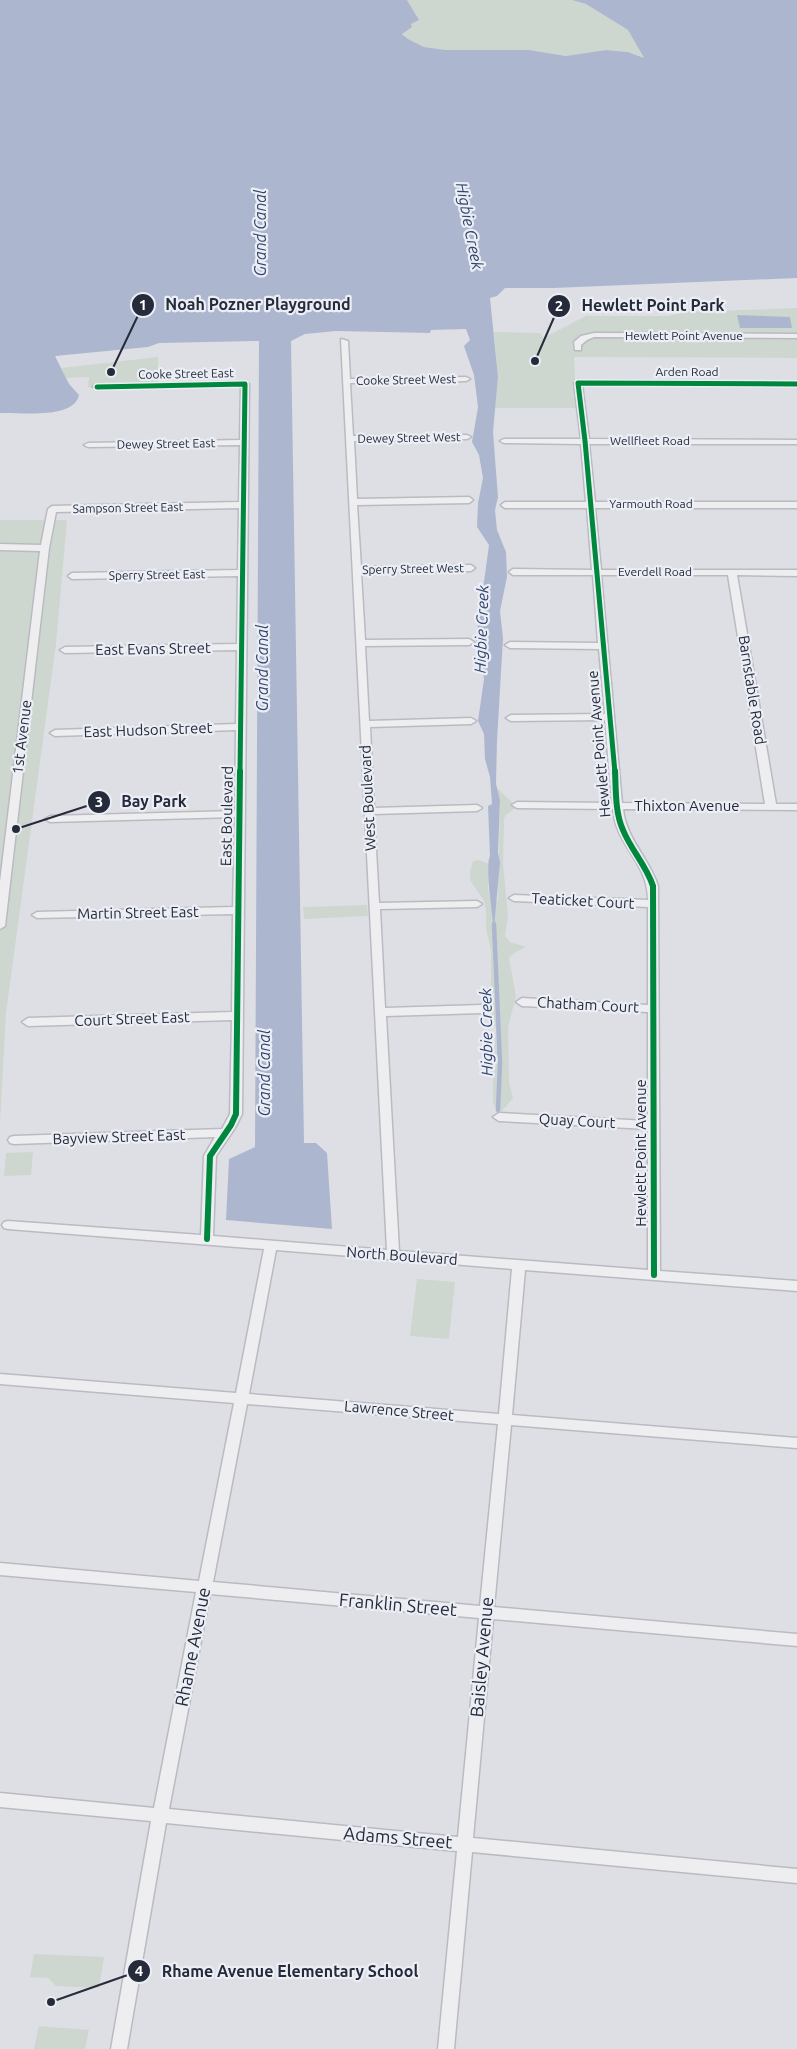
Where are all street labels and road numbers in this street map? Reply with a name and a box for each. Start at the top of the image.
street label: Hewlett Point Avenue [625,329,743,342]
street label: Arden Road [655,365,719,378]
street label: Cooke Street East [138,366,234,381]
street label: Cooke Street West [356,372,457,387]
street label: Dewey Street West [357,430,461,445]
street label: Wellfleet Road [610,434,690,447]
street label: Dewey Street East [117,436,216,451]
street label: Yarmouth Road [609,497,693,510]
street label: Sampson Street East [73,500,184,515]
street label: Sperry Street West [362,561,464,576]
street label: Everdell Road [618,565,692,578]
street label: Sperry Street East [108,567,206,582]
street label: Barnstable Road [735,634,770,746]
street label: East Evans Street [95,639,211,658]
street label: Hewlett Point Avenue [584,670,613,818]
street label: 1st Avenue [9,699,35,775]
street label: East Hudson Street [83,719,213,740]
street label: West Boulevard [356,744,379,852]
street label: East Boulevard [217,766,236,866]
street label: Thixton Avenue [634,797,740,814]
street label: Teaticket Court [531,889,635,912]
street label: Martin Street East [77,903,199,922]
street label: Chatham Court [537,993,640,1016]
street label: Court Street East [74,1008,190,1029]
street label: Hewlett Point Avenue [632,1079,649,1227]
street label: Quay Court [538,1110,616,1131]
street label: Bayview Street East [52,1126,186,1147]
street label: North Boulevard [346,1243,458,1268]
street label: Lawrence Street [343,1397,455,1424]
street label: Rhame Avenue [171,1586,213,1708]
street label: Franklin Street [338,1589,458,1619]
street label: Baisley Avenue [466,1596,496,1718]
street label: Adams Street [343,1822,453,1852]

